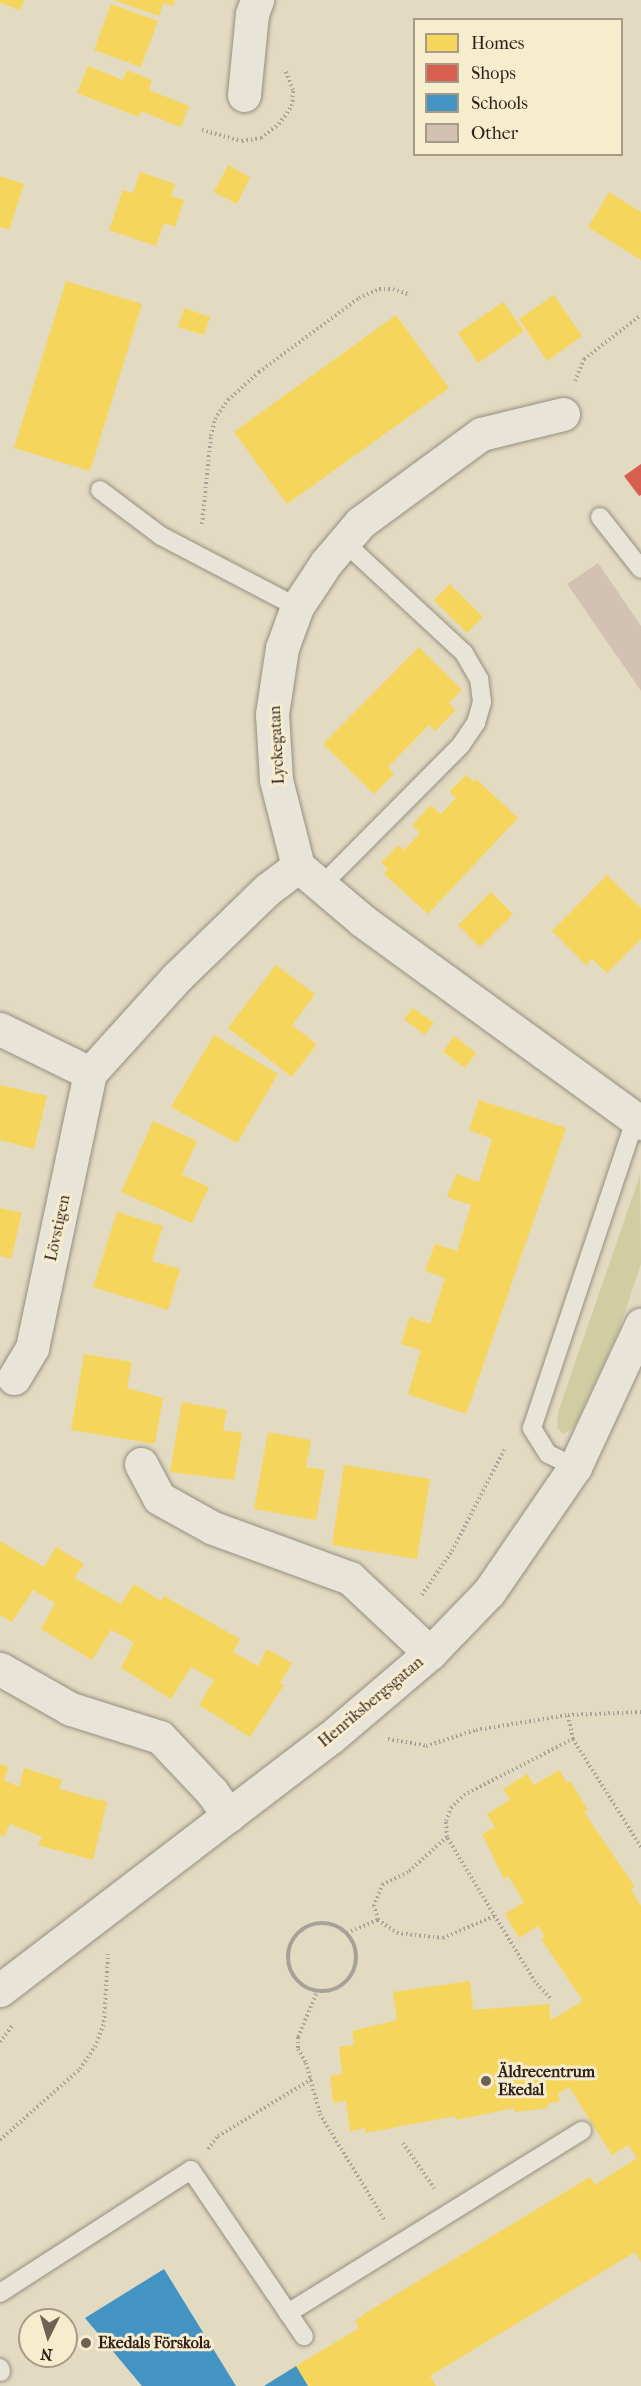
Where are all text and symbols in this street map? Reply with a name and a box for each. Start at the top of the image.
legend [413,18,623,156]
text: Homes [471,33,525,54]
text: Shops [471,63,516,84]
text: Schools [471,93,528,114]
text: Other [471,123,518,144]
street label: Lyckegatan [265,705,289,785]
street label: Lövstigen [42,1193,74,1263]
street label: Henriksbergsgatan [315,1653,427,1751]
place label: Äldrecentrum Ekedal [498,2062,595,2100]
marker: Äldrecentrum Ekedal [479,2074,493,2088]
north arrow [18,2308,78,2368]
place label: Ekedals Förskola [98,2333,211,2353]
marker: Ekedals Förskola [79,2336,93,2350]
text: N [40,2344,53,2364]

